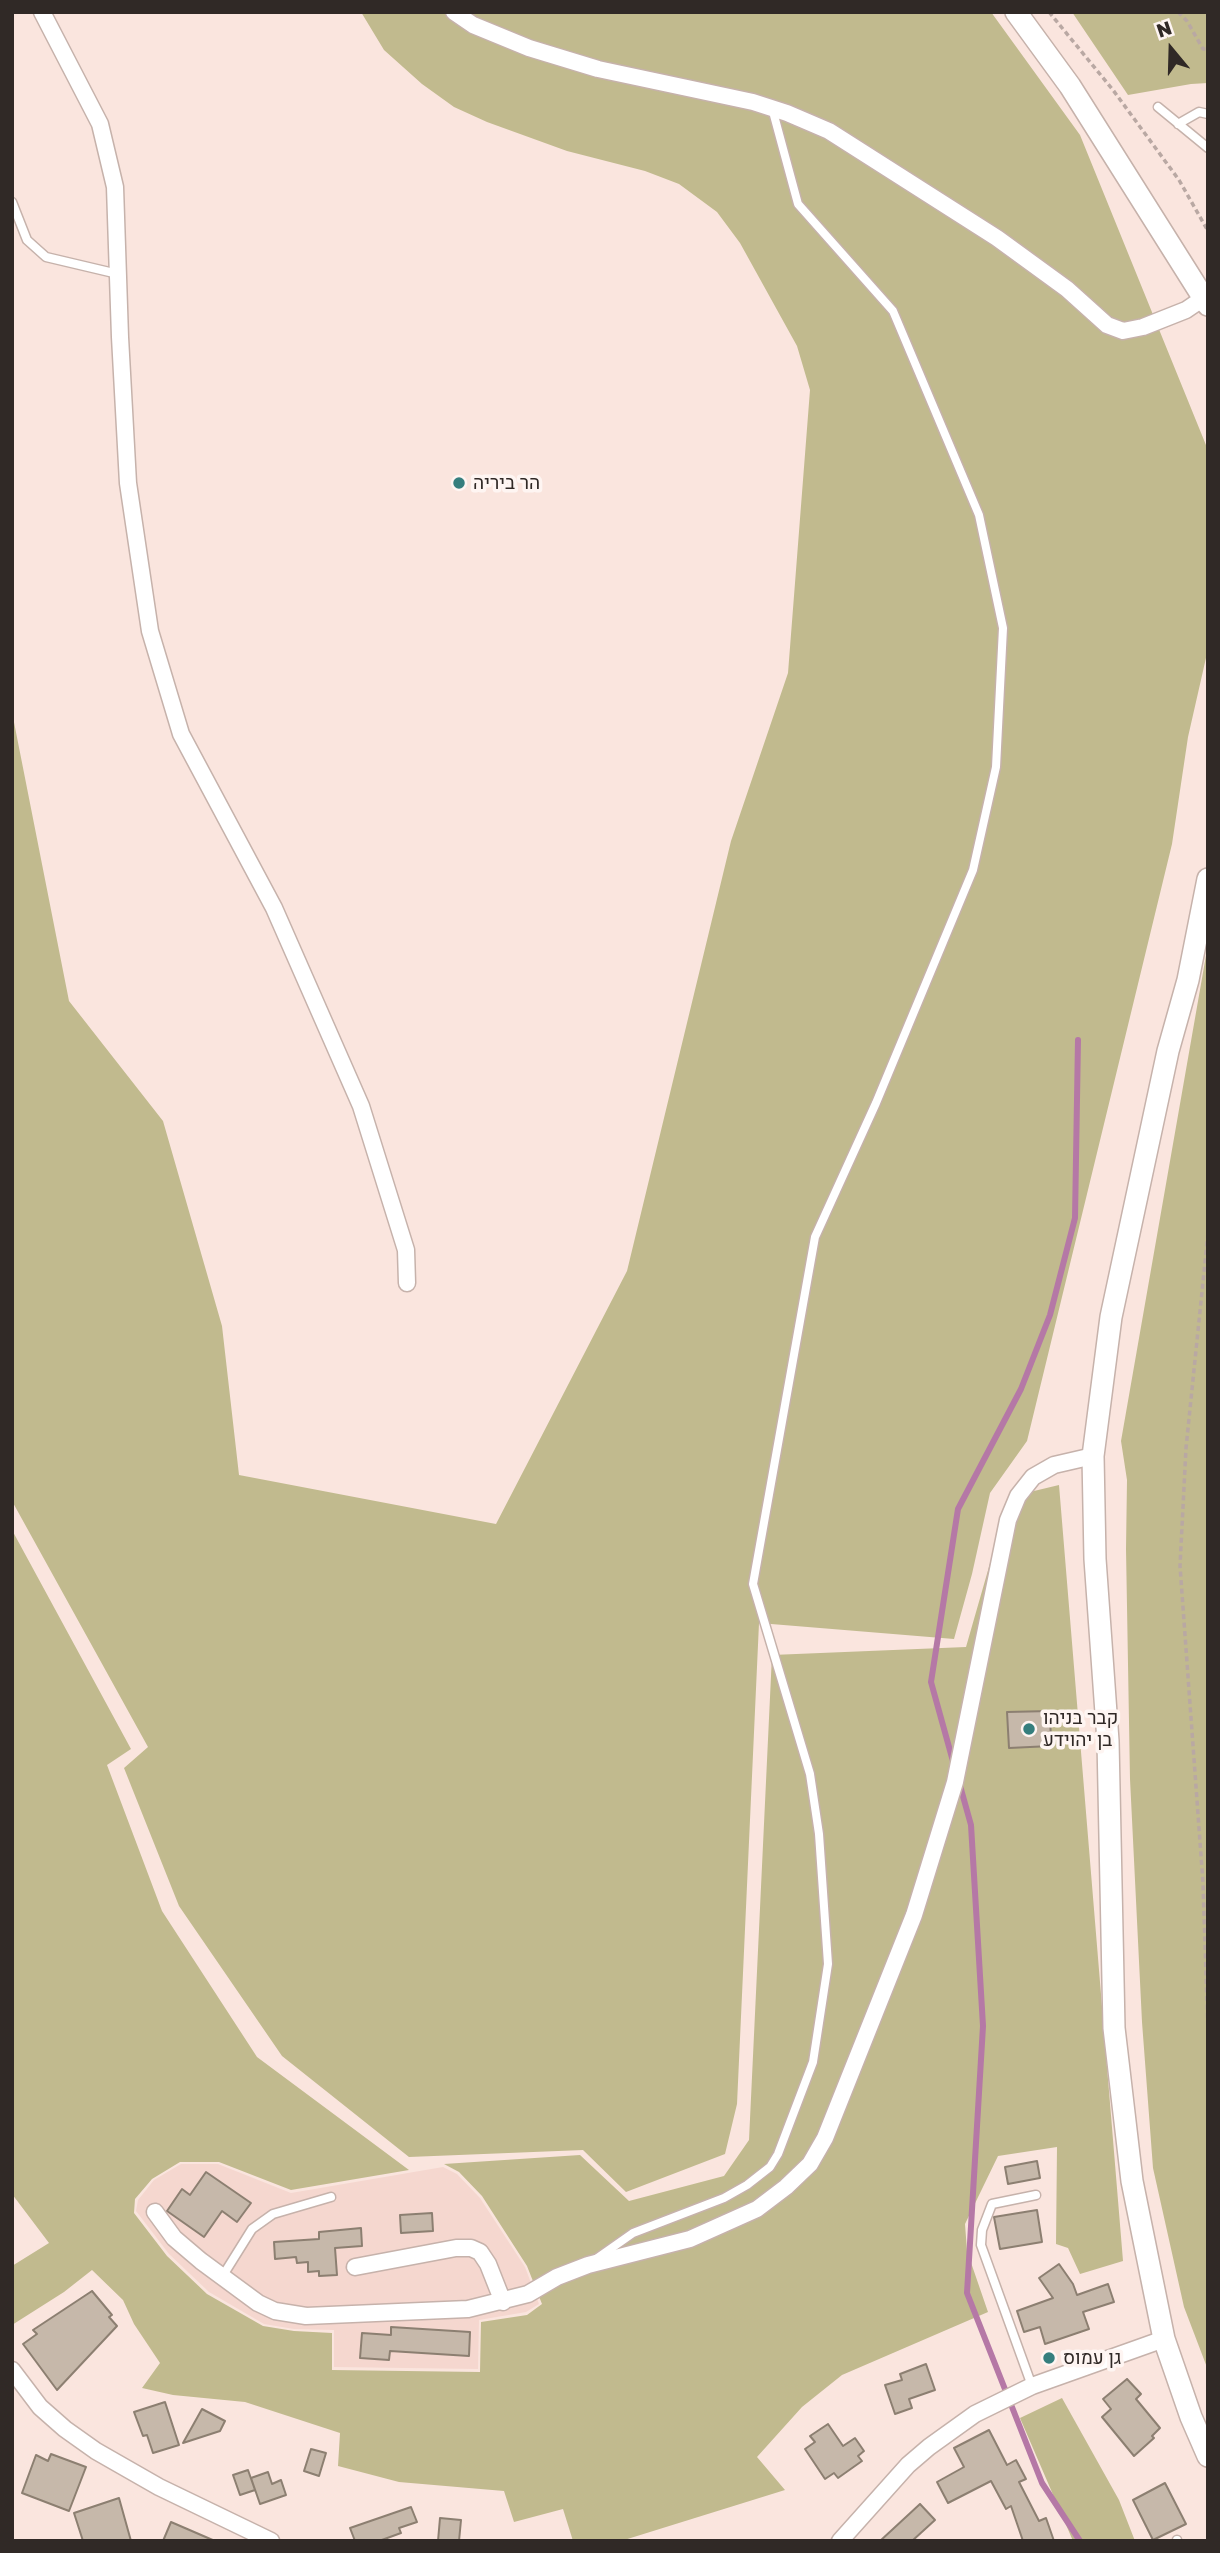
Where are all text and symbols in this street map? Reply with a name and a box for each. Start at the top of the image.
north arrow [1136,14,1206,84]
text: N [1153,15,1175,42]
place label: הר ביריה [473,472,540,494]
marker: הר ביריה [451,475,467,491]
place label: קבר בניהו בן יהוידע [1043,1707,1118,1751]
marker: קבר בניהו בן יהוידע [1021,1721,1037,1737]
place label: גן עמוס [1063,2347,1121,2369]
marker: גן עמוס [1041,2350,1057,2366]

